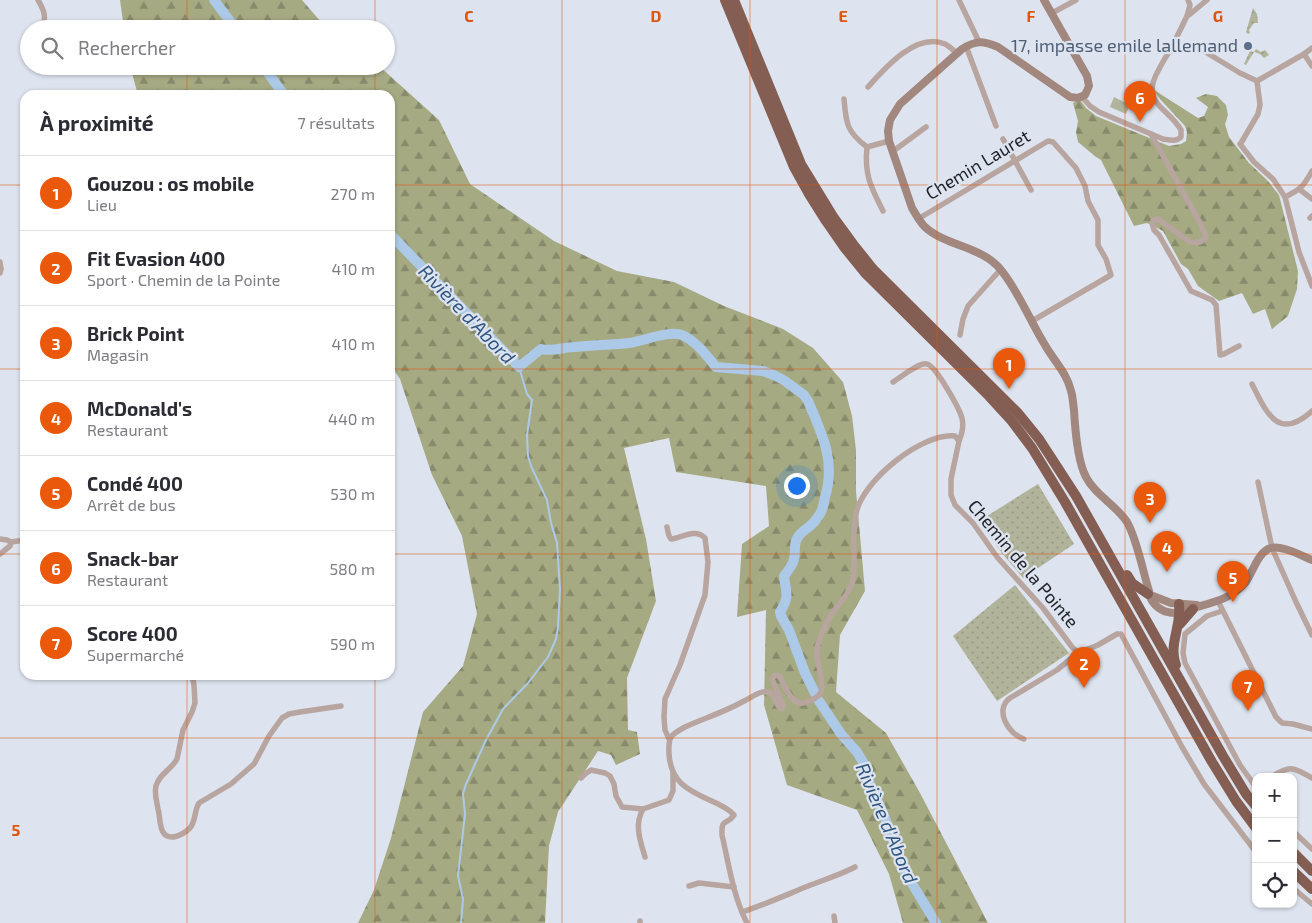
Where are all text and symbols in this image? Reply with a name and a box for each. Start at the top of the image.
text: C [464,6,474,25]
text: D [651,6,662,25]
text: E [838,6,848,25]
text: F [1027,6,1036,25]
text: G [1213,6,1223,25]
search box [20,20,395,75]
icon: search [38,34,66,62]
place label: 17, impasse emile lallemand [1011,34,1238,56]
text: Rechercher [78,36,176,59]
marker: 17, impasse emile lallemand [1242,40,1254,52]
pin: 6 [1124,81,1156,122]
text: À proximité [40,110,154,135]
text: 7 résultats [297,113,375,132]
street label: Chemin Lauret [921,124,1034,204]
text: Gouzou : os mobile [87,172,254,195]
text: 1 [53,184,59,203]
text: 270 m [331,184,375,203]
text: Lieu [87,195,117,214]
text: Fit Evasion 400 [87,247,225,270]
text: 2 [51,259,61,278]
text: 410 m [332,259,375,278]
water label: Rivière d'Abord [414,259,520,368]
text: Sport · Chemin de la Pointe [87,270,280,289]
text: Brick Point [87,322,184,345]
text: 3 [51,334,61,353]
text: 410 m [332,334,375,353]
text: Magasin [87,345,149,364]
pin: 1 [993,348,1025,389]
text: McDonald's [87,397,192,420]
text: 4 [51,409,61,428]
text: 440 m [328,409,375,428]
text: Restaurant [87,420,168,439]
text: Condé 400 [87,472,183,495]
your location [784,473,810,499]
pin: 3 [1134,482,1166,523]
text: 5 [52,484,60,503]
text: 530 m [330,484,375,503]
text: Arrêt de bus [87,495,176,514]
street label: Chemin de la Pointe [964,495,1084,632]
pin: 4 [1151,531,1183,572]
text: Snack-bar [87,547,178,570]
text: 6 [51,559,61,578]
text: 580 m [329,559,375,578]
pin: 5 [1217,561,1249,602]
text: Restaurant [87,570,168,589]
text: Score 400 [87,622,178,645]
text: 7 [52,634,60,653]
text: 590 m [330,634,375,653]
text: Supermarché [87,645,184,664]
pin: 2 [1068,647,1100,688]
pin: 7 [1232,670,1264,711]
water label: Rivière d'Abord [852,759,923,887]
map controls [1252,773,1297,908]
button: + [1252,773,1297,818]
button: − [1252,818,1297,863]
text: 5 [12,820,21,839]
button: locate [1252,863,1297,908]

